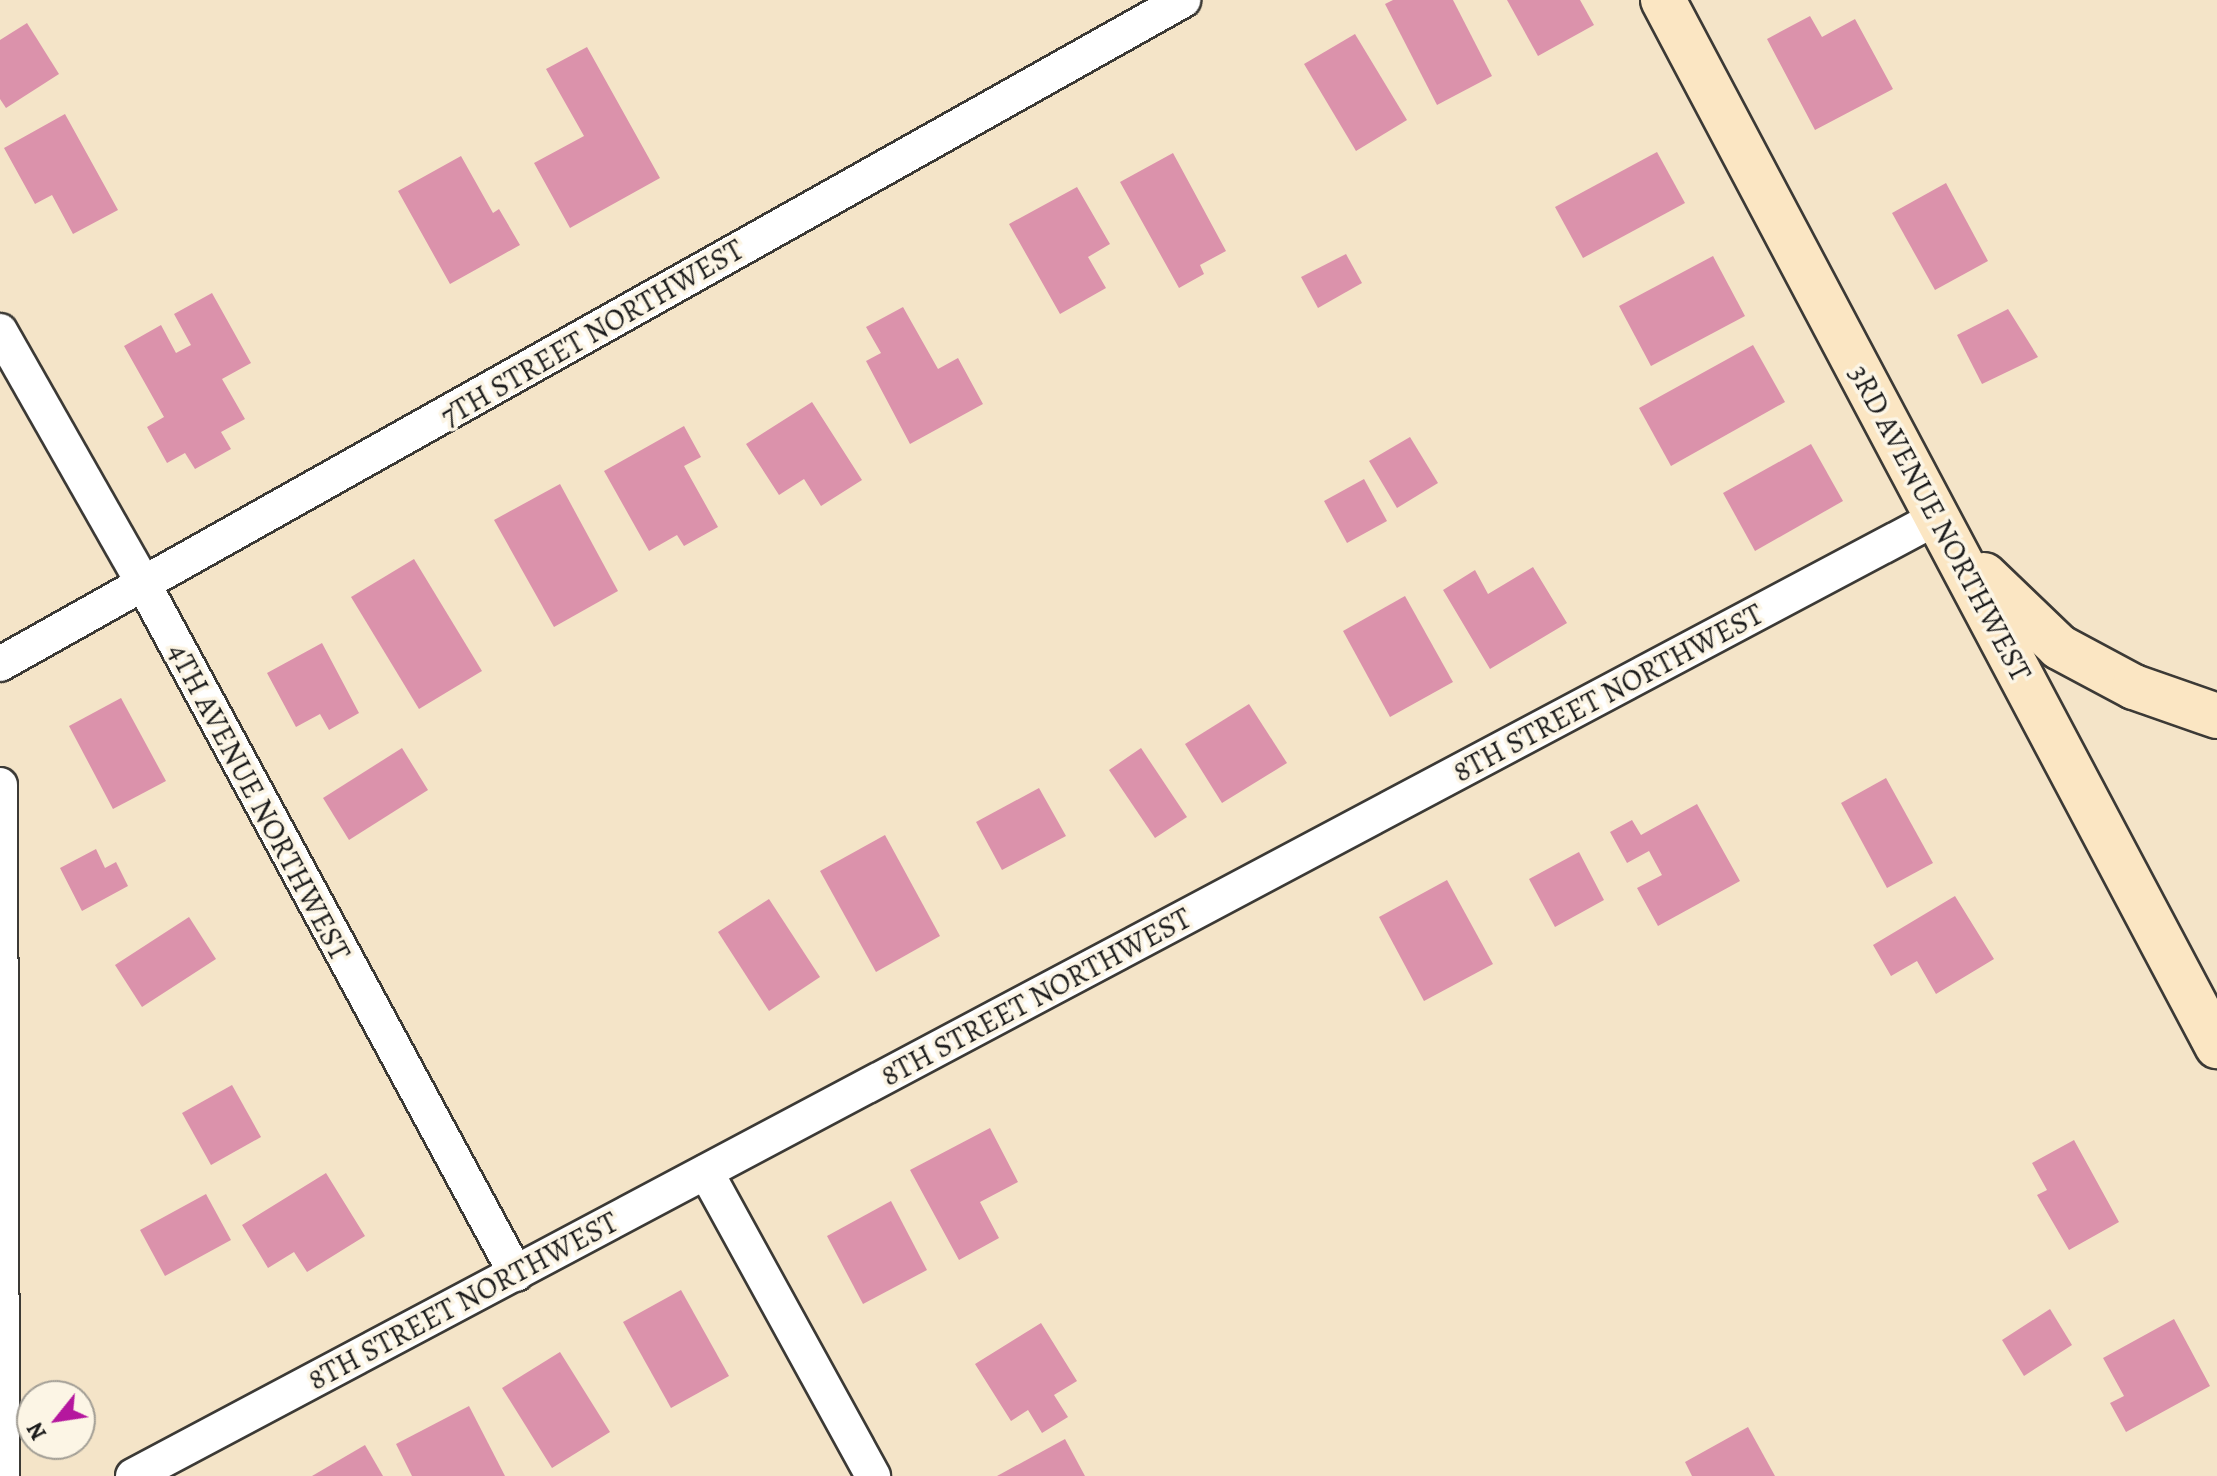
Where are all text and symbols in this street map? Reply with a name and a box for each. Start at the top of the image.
street label: 7TH STREET NORTHWEST [434,232,750,434]
street label: 3RD AVENUE NORTHWEST [1841,359,2039,687]
street label: 8TH STREET NORTHWEST [1447,596,1769,790]
street label: 4TH AVENUE NORTHWEST [160,637,358,967]
street label: 8TH STREET NORTHWEST [875,900,1197,1094]
street label: 8TH STREET NORTHWEST [302,1204,624,1398]
north arrow [16,1380,96,1460]
text: N [20,1417,54,1445]

